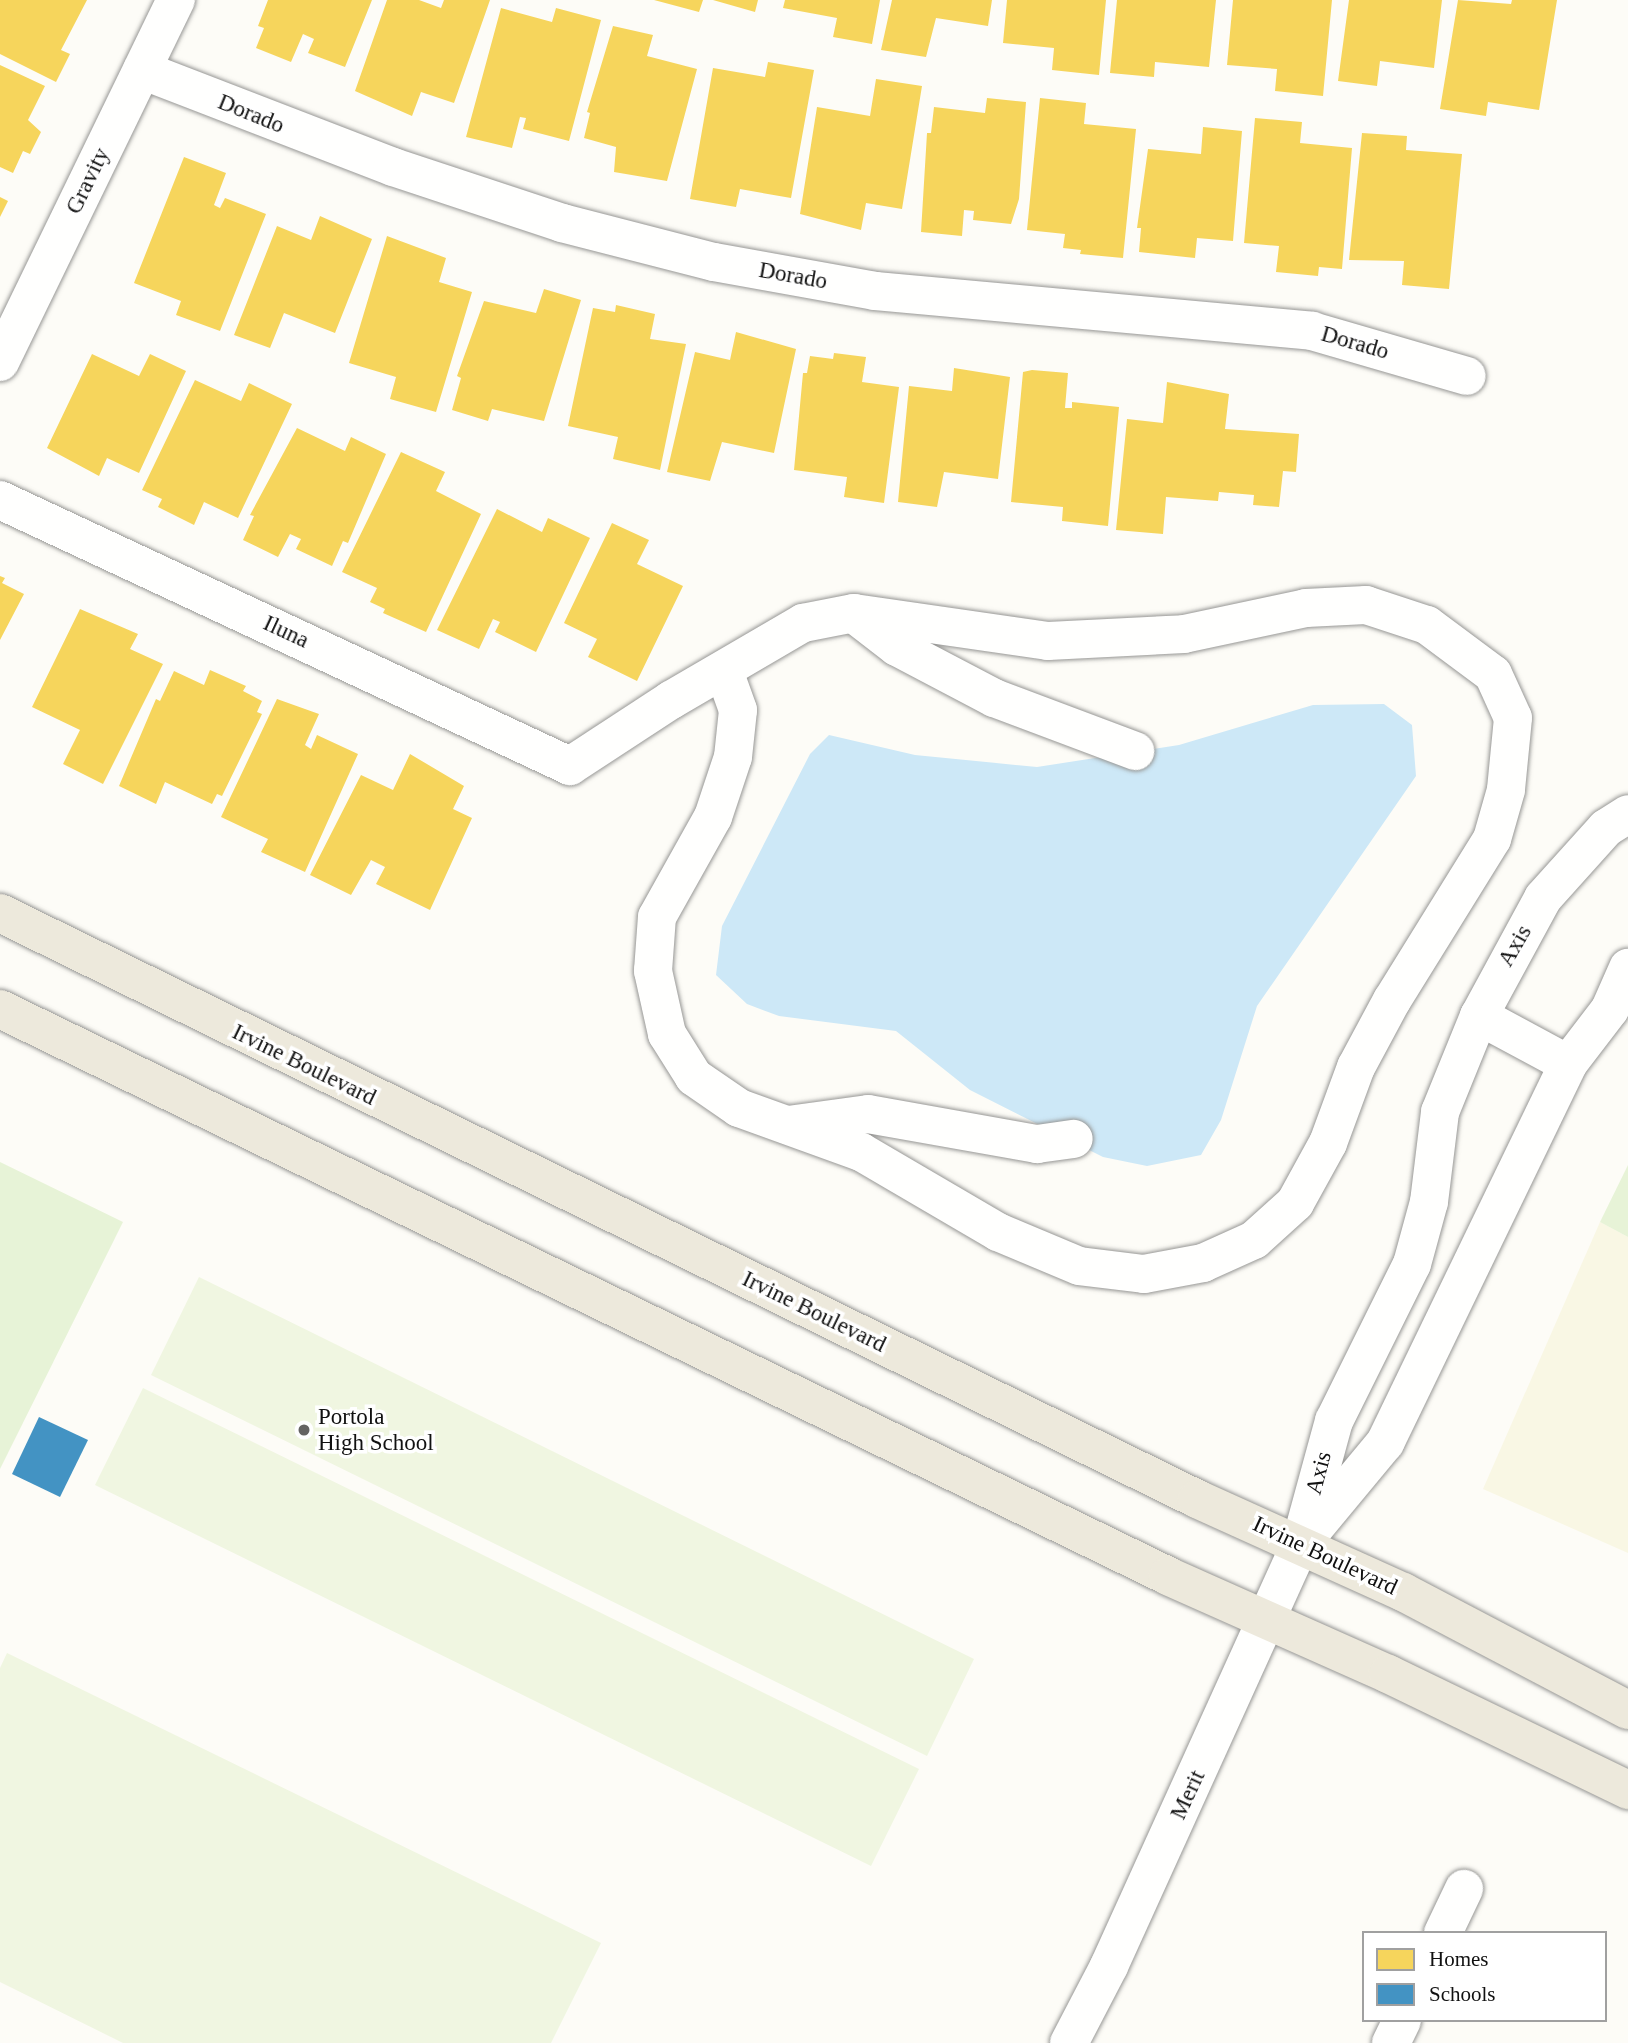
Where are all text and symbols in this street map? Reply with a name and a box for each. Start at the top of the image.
street label: Dorado [214,88,288,140]
street label: Gravity [60,143,116,219]
street label: Dorado [757,256,829,296]
street label: Dorado [1318,320,1392,366]
street label: Iluna [259,610,313,654]
street label: Axis [1492,920,1538,972]
street label: Irvine Boulevard [228,1018,380,1112]
street label: Irvine Boulevard [738,1265,890,1359]
place label: Portola High School [318,1403,434,1457]
marker: Portola High School [296,1422,312,1438]
street label: Axis [1300,1448,1338,1498]
street label: Irvine Boulevard [1248,1510,1402,1602]
street label: Merit [1165,1766,1211,1824]
legend [1362,1931,1607,2022]
text: Homes [1429,1947,1489,1971]
text: Schools [1429,1982,1496,2006]

